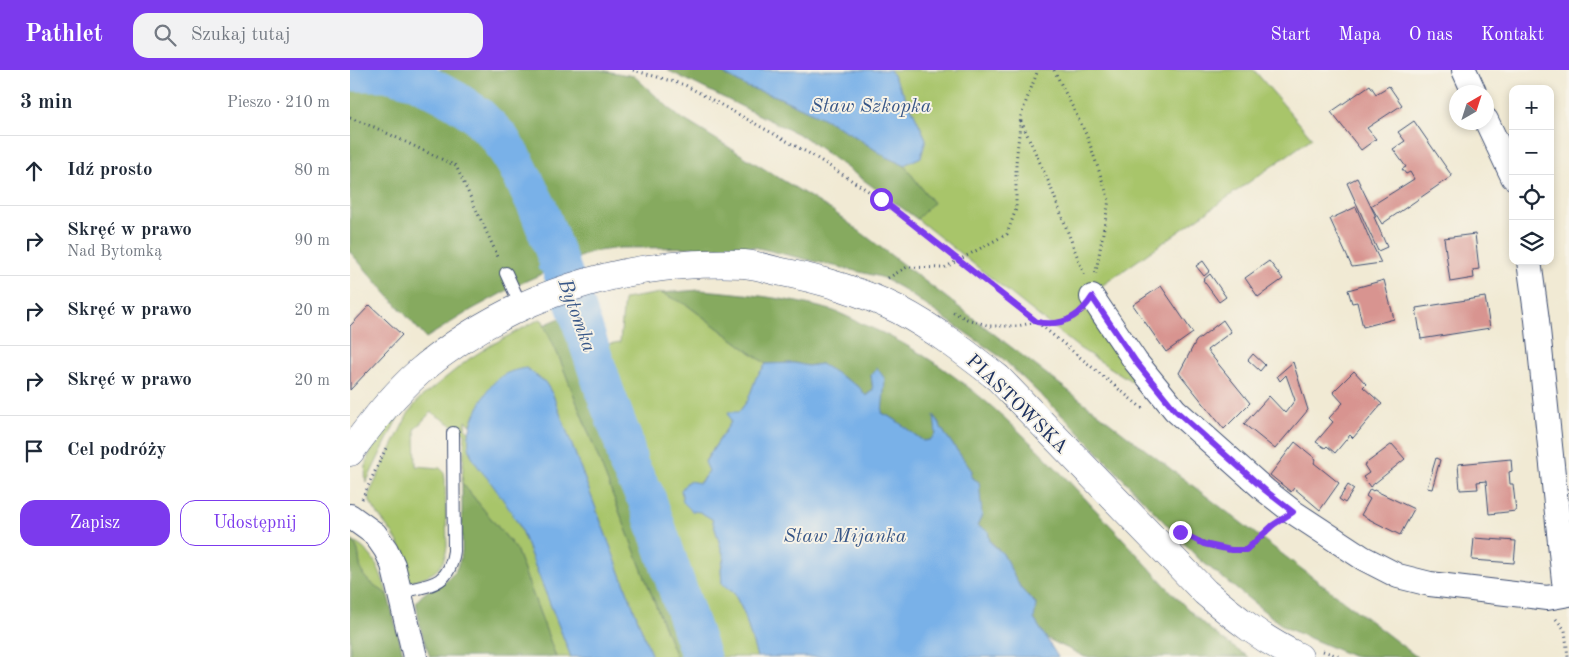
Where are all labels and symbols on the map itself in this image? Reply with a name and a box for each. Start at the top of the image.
north arrow [1449,85,1494,130]
water label: Staw Szkopka [811,97,932,117]
route start [870,188,893,211]
water label: Bytomka [553,275,599,355]
street label: PIASTOWSKA [962,352,1071,458]
route end [1169,521,1192,544]
water label: Staw Mijanka [783,527,907,547]

